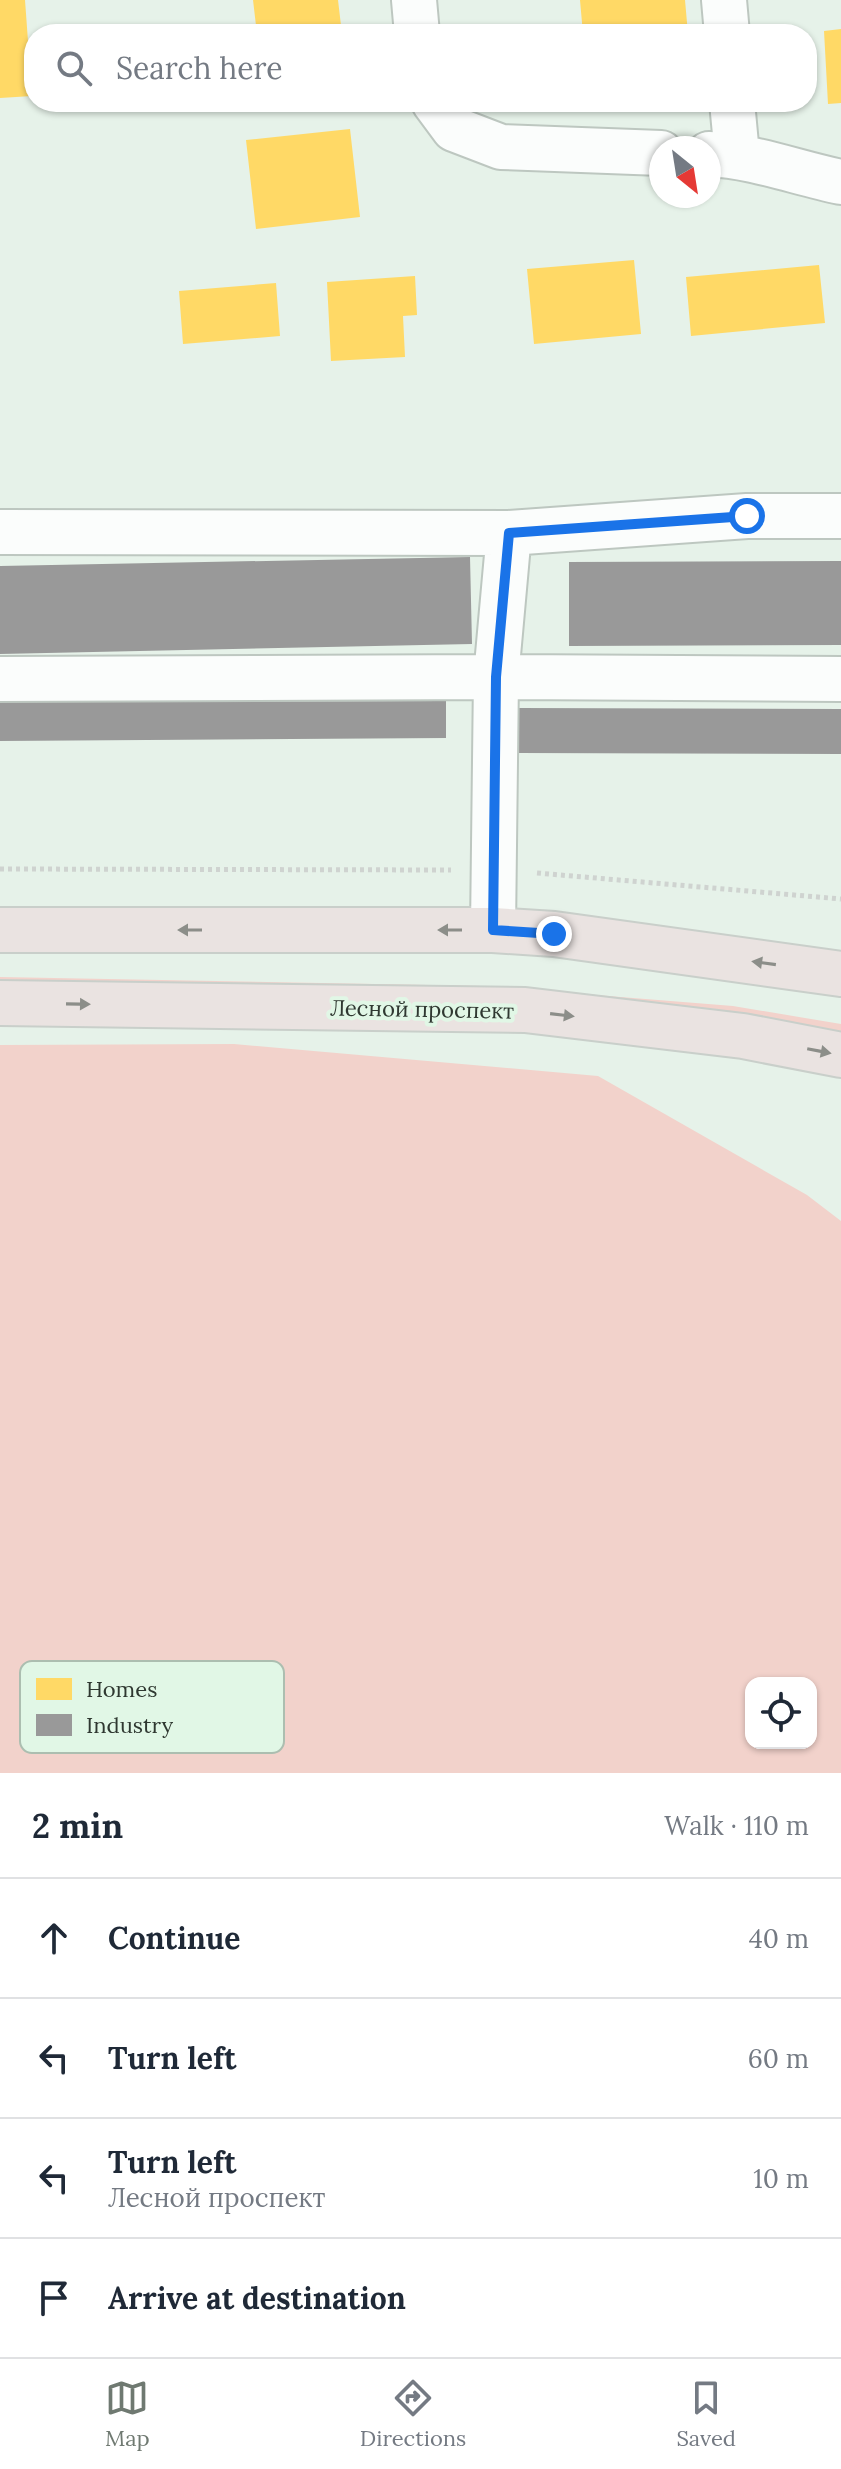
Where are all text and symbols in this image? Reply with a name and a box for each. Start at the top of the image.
search box [24,24,817,112]
icon: search [52,46,96,90]
text: Search here [116,49,283,87]
north arrow [649,136,721,208]
route start [729,498,765,534]
route end [536,916,572,952]
one-way arrow [177,924,202,936]
one-way arrow [437,924,462,936]
one-way arrow [751,956,776,969]
street label: Лесной проспект [330,993,514,1025]
one-way arrow [66,998,91,1010]
one-way arrow [550,1008,575,1021]
one-way arrow [807,1045,832,1057]
legend [20,1661,284,1753]
text: Homes [86,1675,157,1703]
map controls [745,1677,817,1749]
button: locate [745,1677,817,1749]
text: Industry [86,1711,173,1739]
text: 2 min [32,1804,123,1847]
text: Walk · 110 m [664,1809,809,1842]
icon: ahead [32,1916,76,1960]
text: Continue [108,1919,240,1957]
text: 40 m [749,1922,809,1955]
icon: left [32,2036,76,2080]
text: Turn left [108,2039,236,2077]
text: 60 m [748,2042,809,2075]
text: Turn left [108,2143,236,2181]
icon: left [32,2156,76,2200]
text: 10 m [753,2162,809,2195]
text: Лесной проспект [108,2181,325,2214]
icon: arrive [32,2276,76,2320]
text: Arrive at destination [108,2279,406,2317]
tab: Map [105,2376,150,2452]
tab: Directions [360,2376,466,2452]
tab: Saved [676,2376,736,2452]

